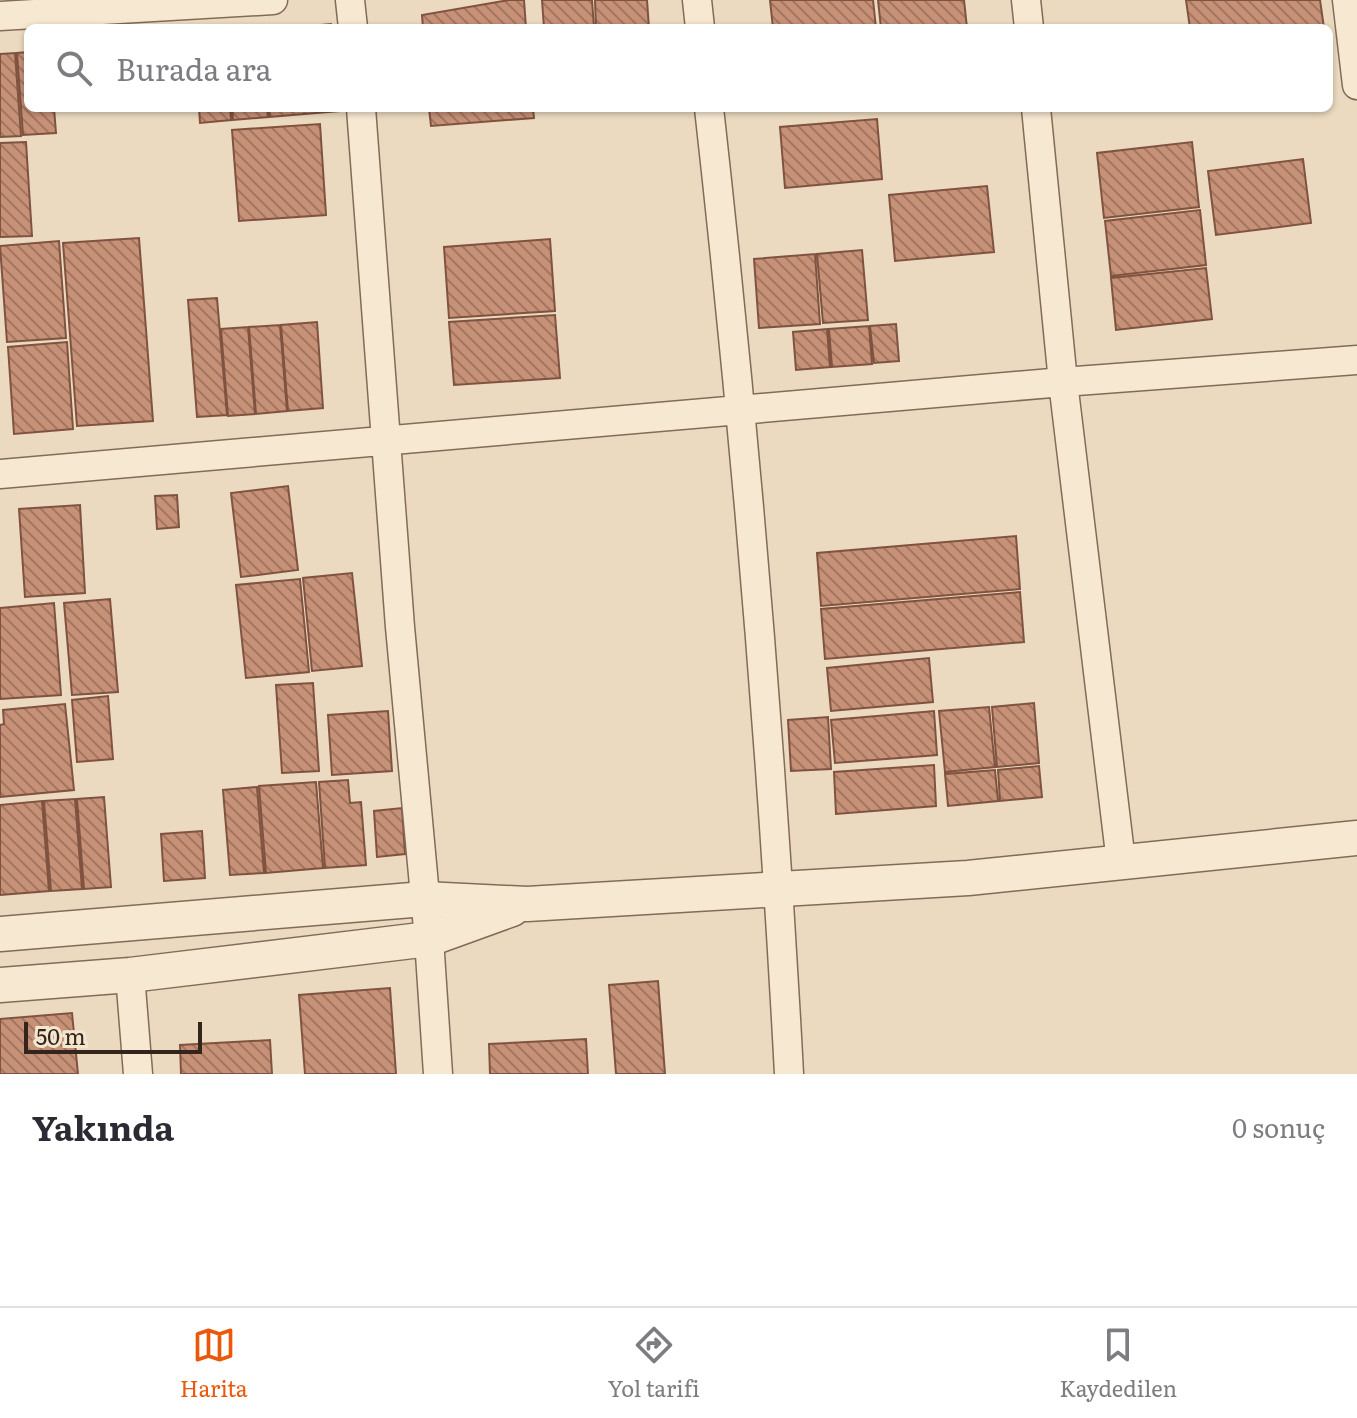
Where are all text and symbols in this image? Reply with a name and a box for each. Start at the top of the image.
search box [24,24,1333,112]
icon: search [52,46,96,90]
text: Burada ara [116,46,272,90]
scale bar [24,1018,202,1054]
text: 50 m [36,1019,86,1052]
text: Yakında [32,1101,174,1151]
text: 0 sonuç [1232,1107,1325,1146]
tab: Harita [180,1323,248,1404]
tab: Yol tarifi [608,1323,700,1404]
tab: Kaydedilen [1059,1323,1177,1404]

